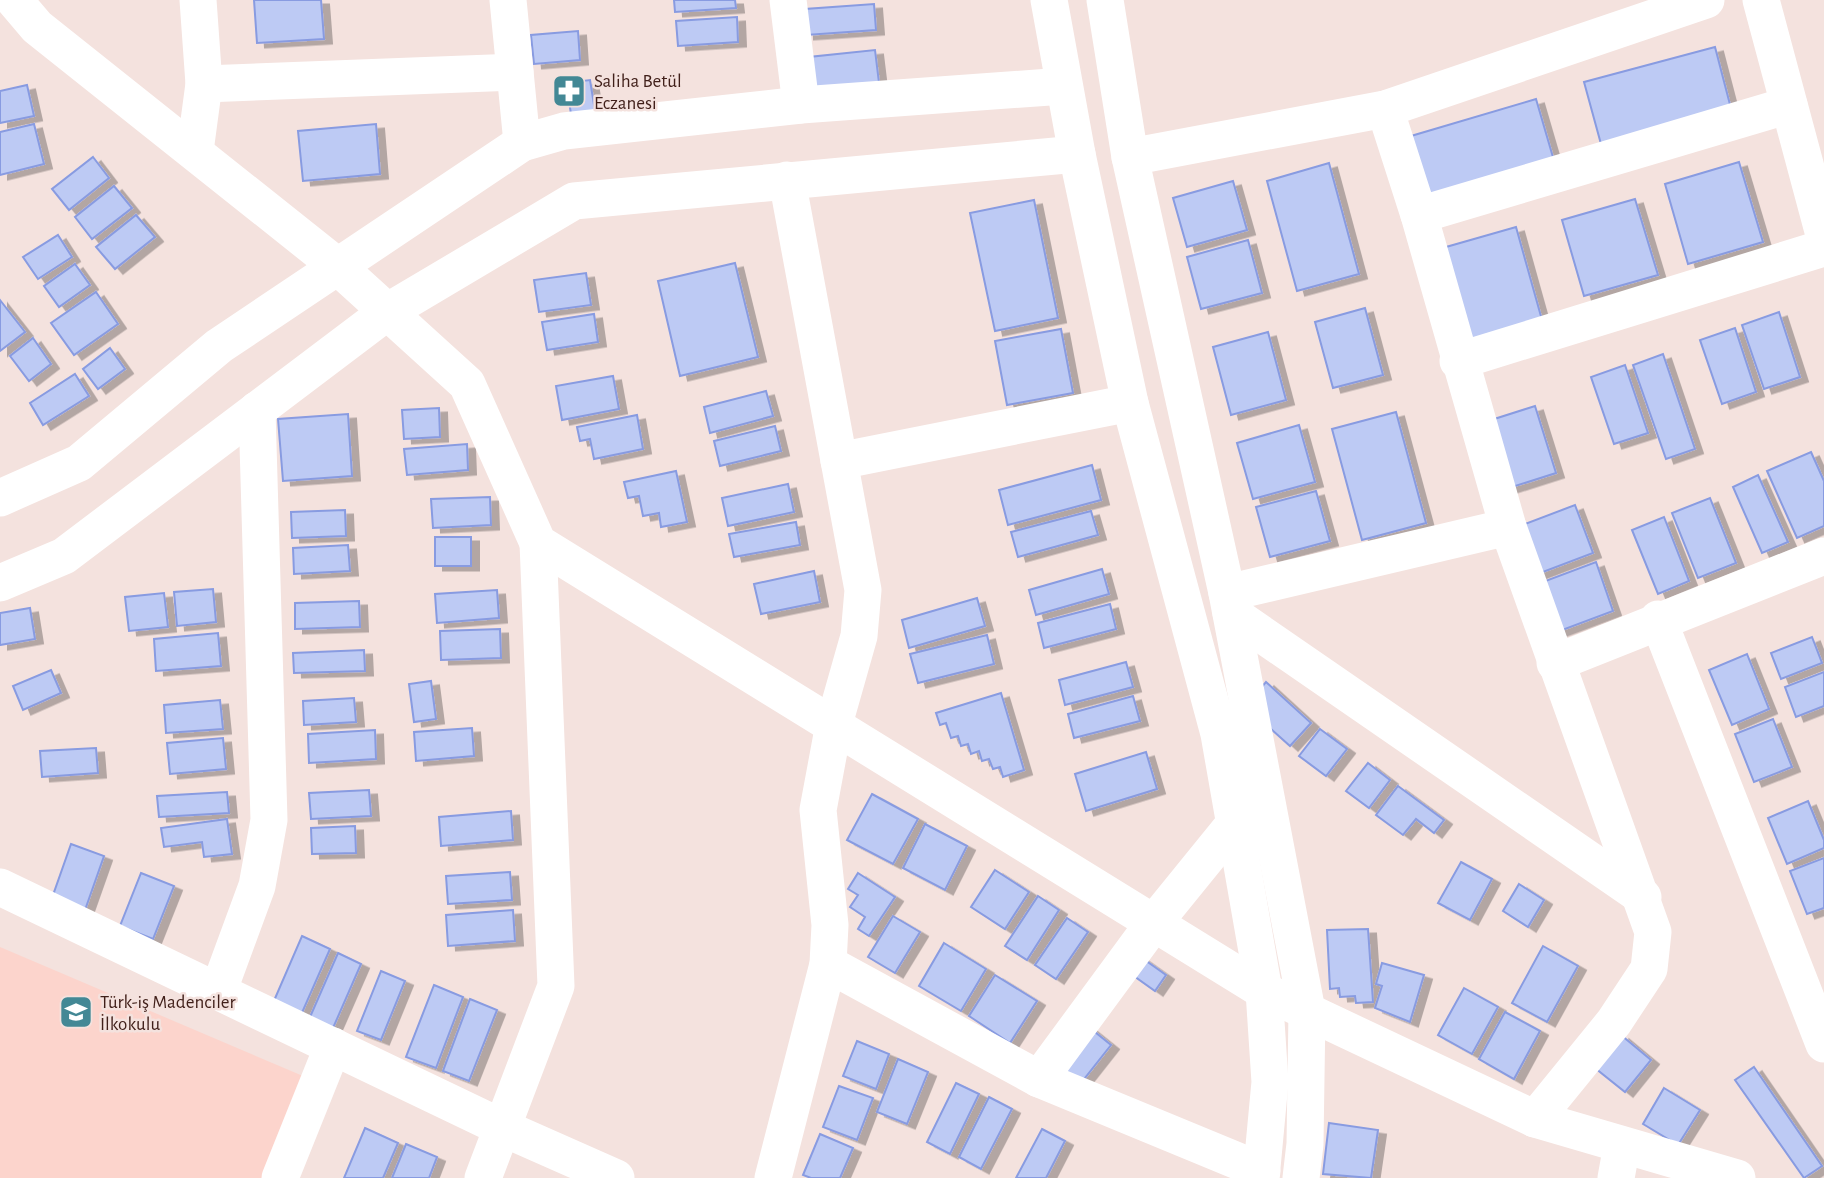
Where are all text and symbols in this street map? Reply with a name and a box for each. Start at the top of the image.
pharmacy icon: Saliha Betül Eczanesi [550,72,588,110]
place label: Saliha Betül Eczanesi [594,72,682,113]
school or university icon: Türk-iş Madenciler İlkokulu [57,993,95,1031]
place label: Türk-iş Madenciler İlkokulu [100,993,236,1034]

